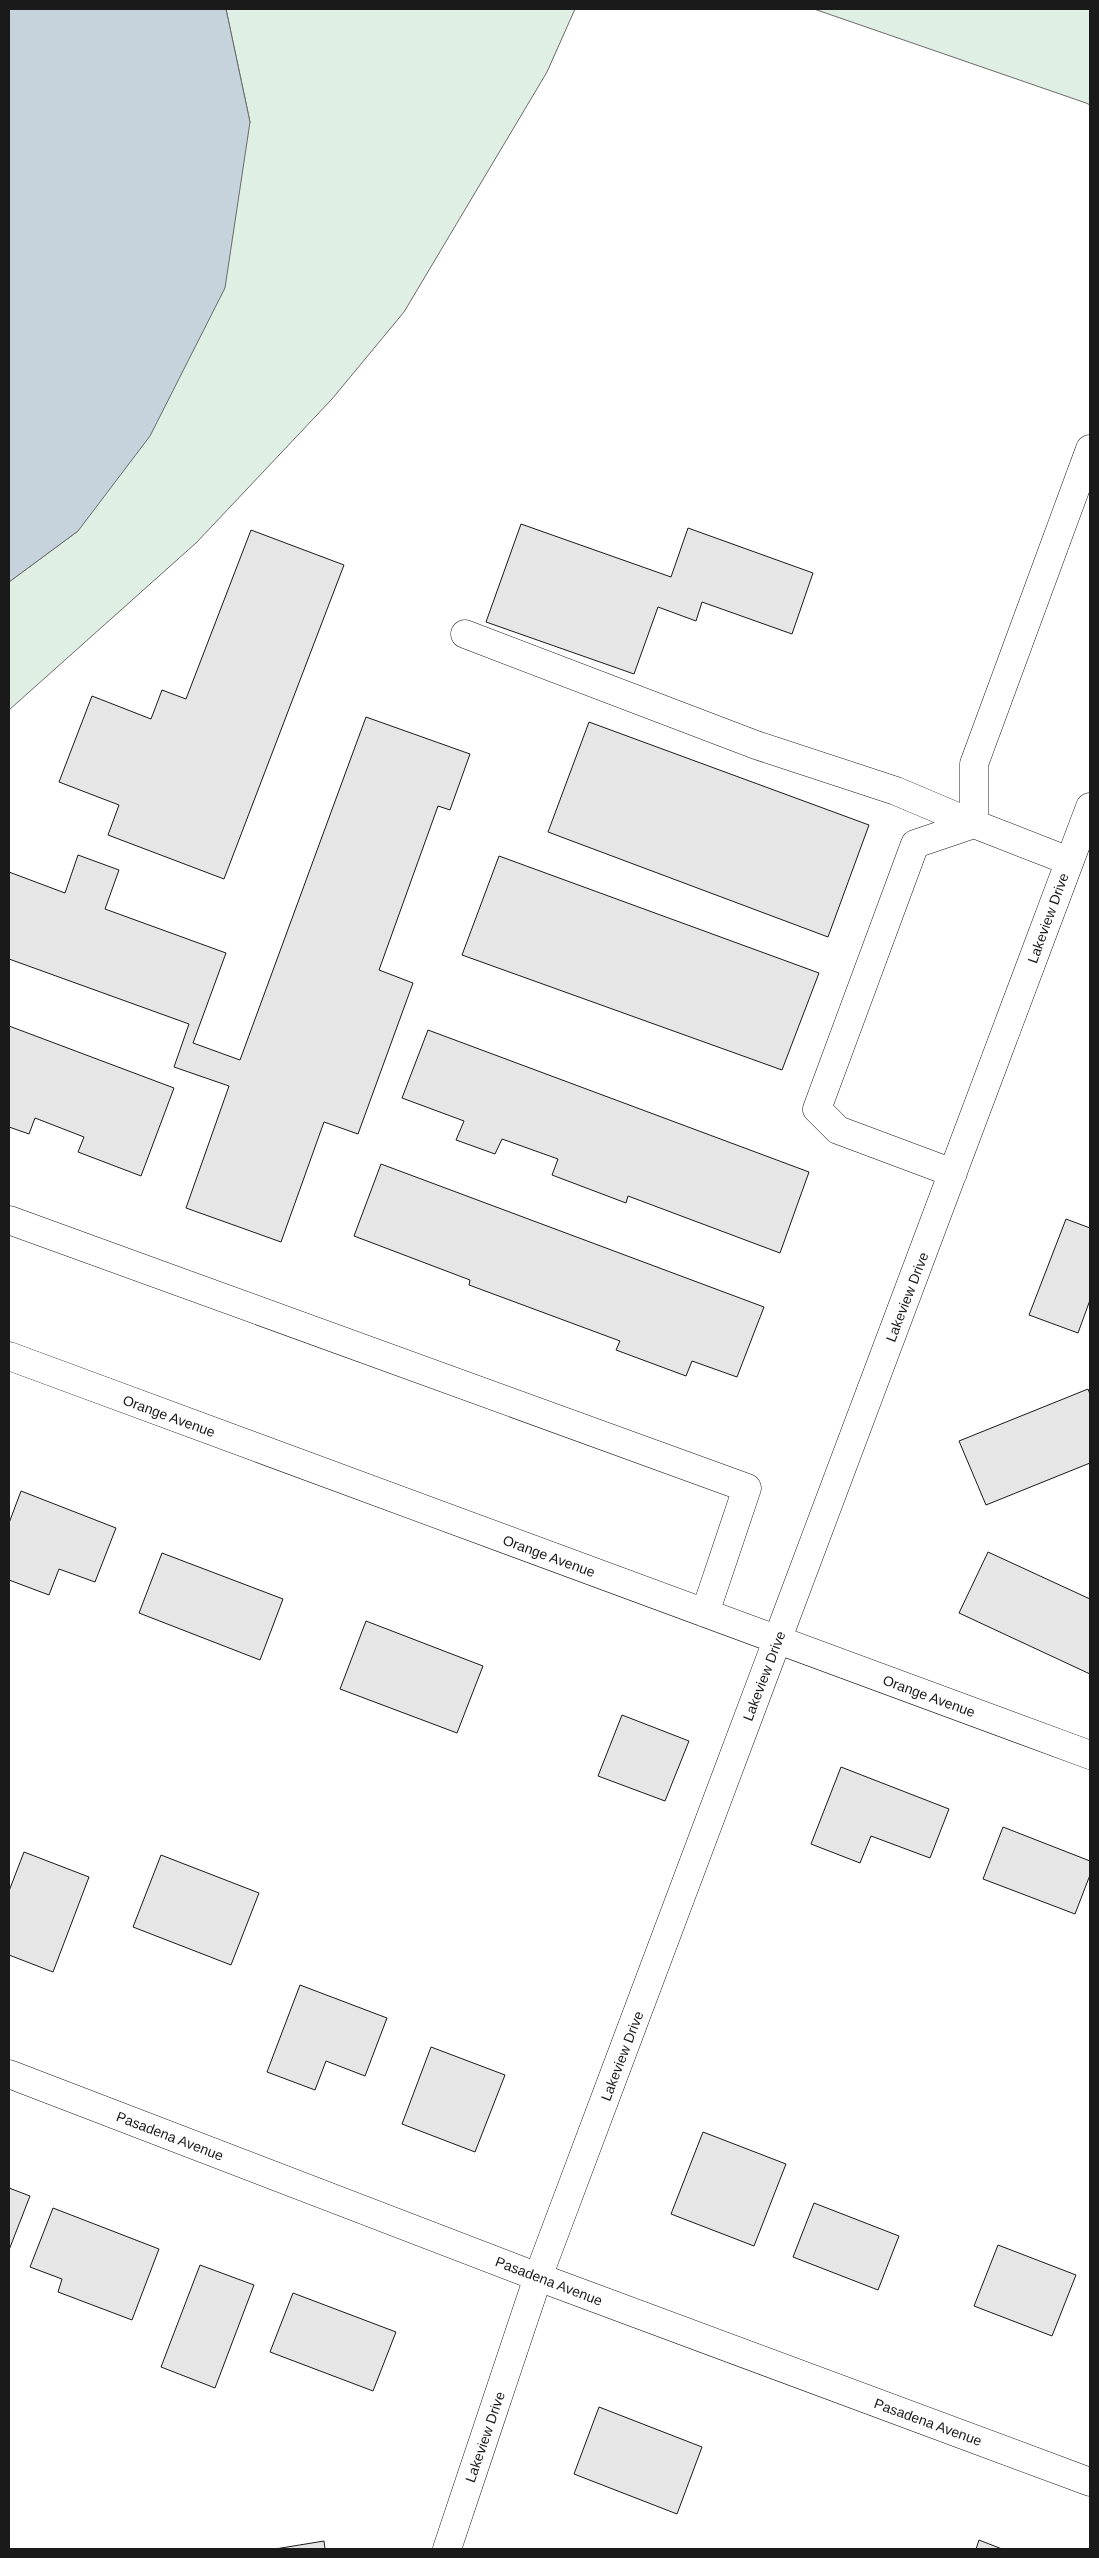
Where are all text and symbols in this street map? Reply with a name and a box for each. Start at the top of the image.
street label: Lakeview Drive [1024,870,1072,965]
street label: Lakeview Drive [883,1250,932,1344]
street label: Orange Avenue [121,1392,218,1440]
street label: Orange Avenue [501,1532,598,1580]
street label: Lakeview Drive [740,1629,789,1723]
street label: Orange Avenue [881,1672,978,1720]
street label: Lakeview Drive [598,2009,647,2103]
street label: Pasadena Avenue [114,2108,226,2164]
street label: Pasadena Avenue [493,2253,605,2309]
street label: Lakeview Drive [462,2389,508,2484]
street label: Pasadena Avenue [872,2395,984,2449]

